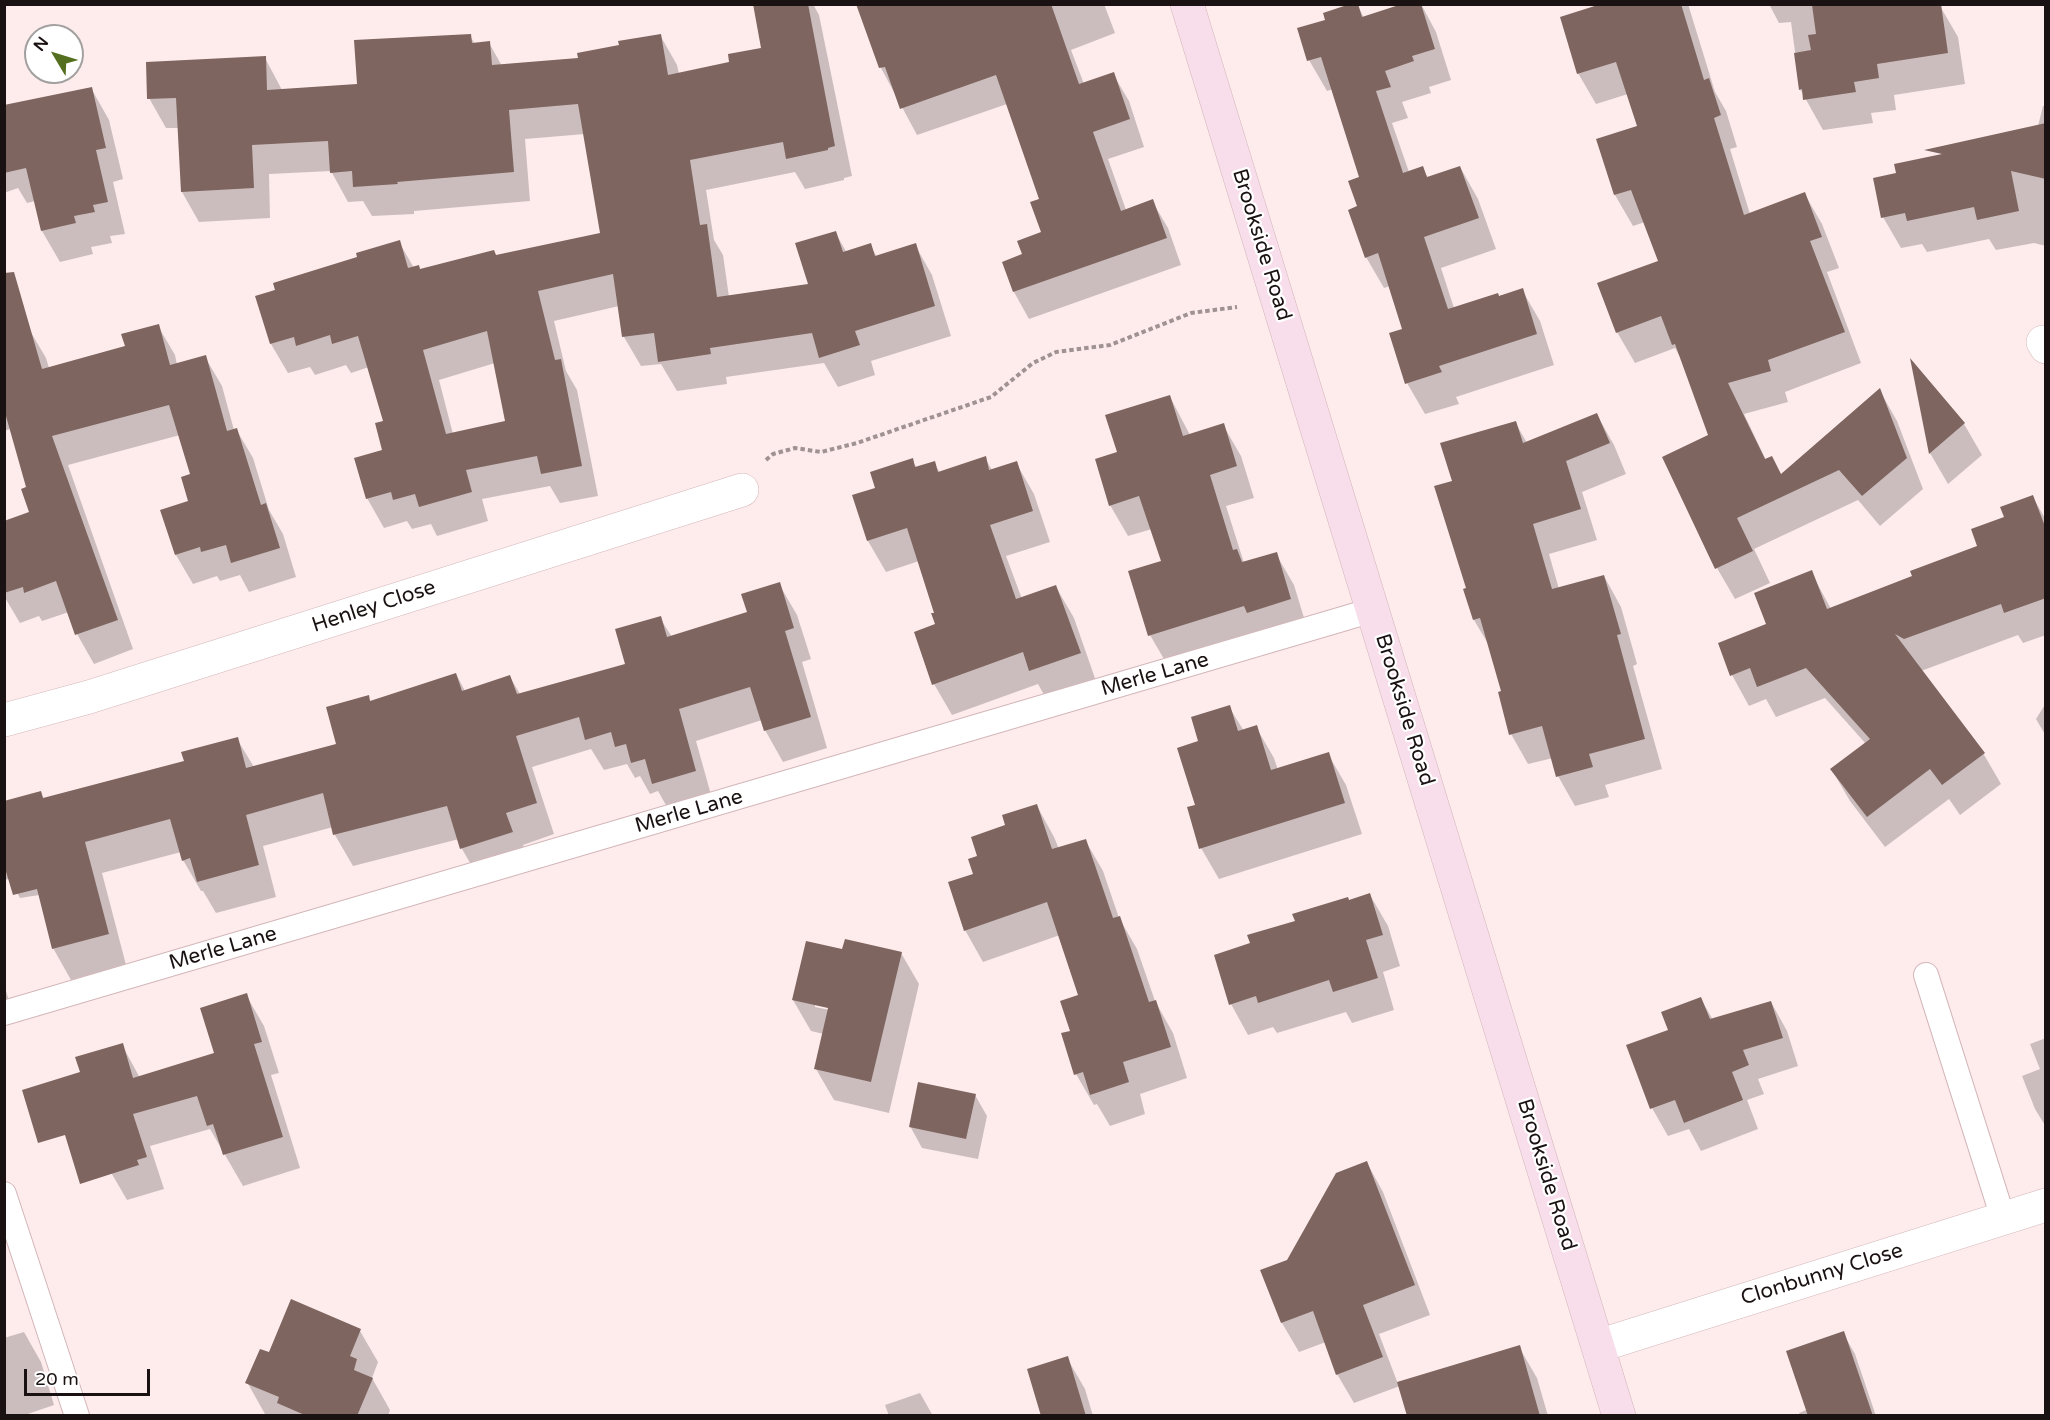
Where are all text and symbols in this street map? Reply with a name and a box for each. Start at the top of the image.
north arrow [24,24,84,84]
text: N [30,33,53,55]
street label: Brookside Road [1226,166,1296,324]
street label: Henley Close [309,575,439,639]
street label: Brookside Road [1369,631,1439,789]
street label: Merle Lane [1098,648,1212,702]
street label: Merle Lane [632,785,746,839]
street label: Merle Lane [166,922,280,976]
street label: Brookside Road [1511,1096,1581,1254]
street label: Clonbunny Close [1738,1238,1906,1312]
scale bar [27,1357,153,1395]
text: 20 m [35,1368,79,1390]

